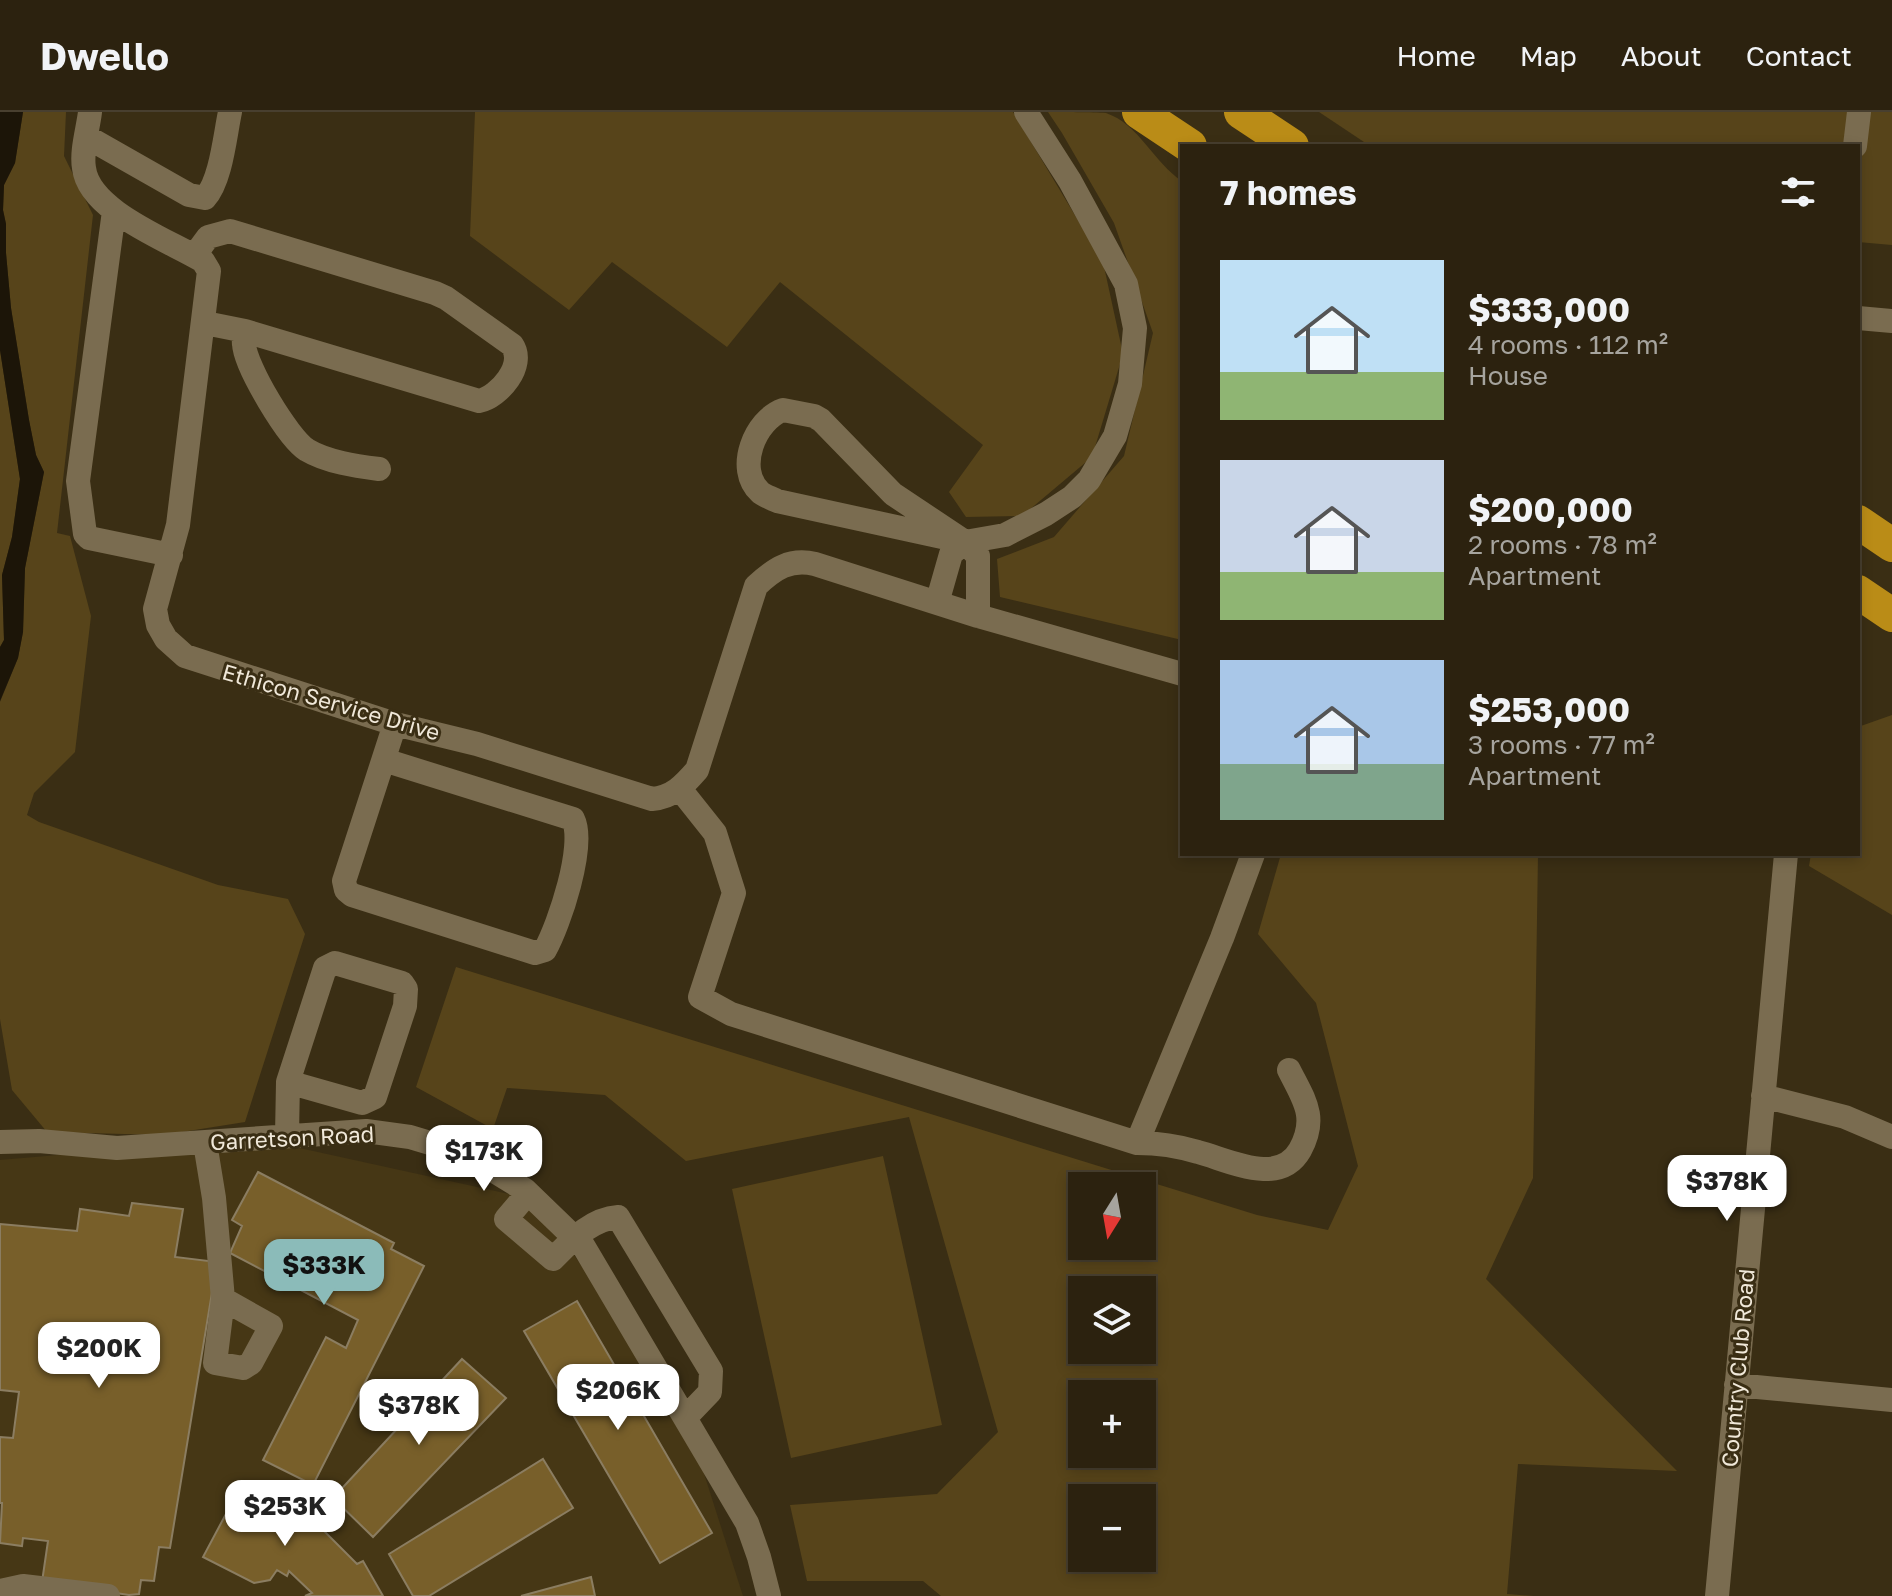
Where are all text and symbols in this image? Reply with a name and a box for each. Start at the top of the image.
text: Dwello [40,33,169,78]
text: Home [1397,39,1476,72]
text: Map [1520,39,1577,72]
text: About [1621,39,1702,72]
text: Contact [1746,39,1852,72]
icon: filters [1776,170,1820,214]
text: 7 homes [1220,172,1357,212]
text: $333,000 [1468,289,1630,329]
icon: home [1284,292,1380,388]
text: 4 rooms · 112 m² [1468,329,1668,360]
text: House [1468,360,1548,391]
text: $200,000 [1468,489,1633,529]
icon: home [1284,492,1380,588]
text: 2 rooms · 78 m² [1468,529,1657,560]
text: Apartment [1468,560,1601,591]
street label: Ethicon Service Drive [219,658,443,745]
text: $253,000 [1468,689,1630,729]
icon: home [1284,692,1380,788]
text: 3 rooms · 77 m² [1468,729,1655,760]
text: Apartment [1468,760,1601,791]
street label: Garretson Road [209,1120,375,1155]
pin: $173K [428,1125,540,1193]
text: $173K [444,1135,524,1166]
pin: $378K [1671,1155,1783,1223]
text: $378K [1686,1165,1768,1196]
north arrow [1068,1172,1156,1260]
map controls [1068,1172,1156,1572]
pin: $333K [268,1239,380,1307]
text: $333K [282,1249,366,1280]
street label: Country Club Road [1715,1268,1760,1468]
button: layers [1068,1276,1156,1364]
pin: $200K [43,1322,155,1390]
text: $200K [56,1332,142,1363]
pin: $206K [562,1364,674,1432]
text: $206K [575,1374,661,1405]
pin: $378K [363,1379,475,1447]
button: + [1068,1380,1156,1468]
text: $378K [378,1389,460,1420]
pin: $253K [229,1480,341,1548]
button: − [1068,1484,1156,1572]
text: $253K [243,1490,327,1521]

